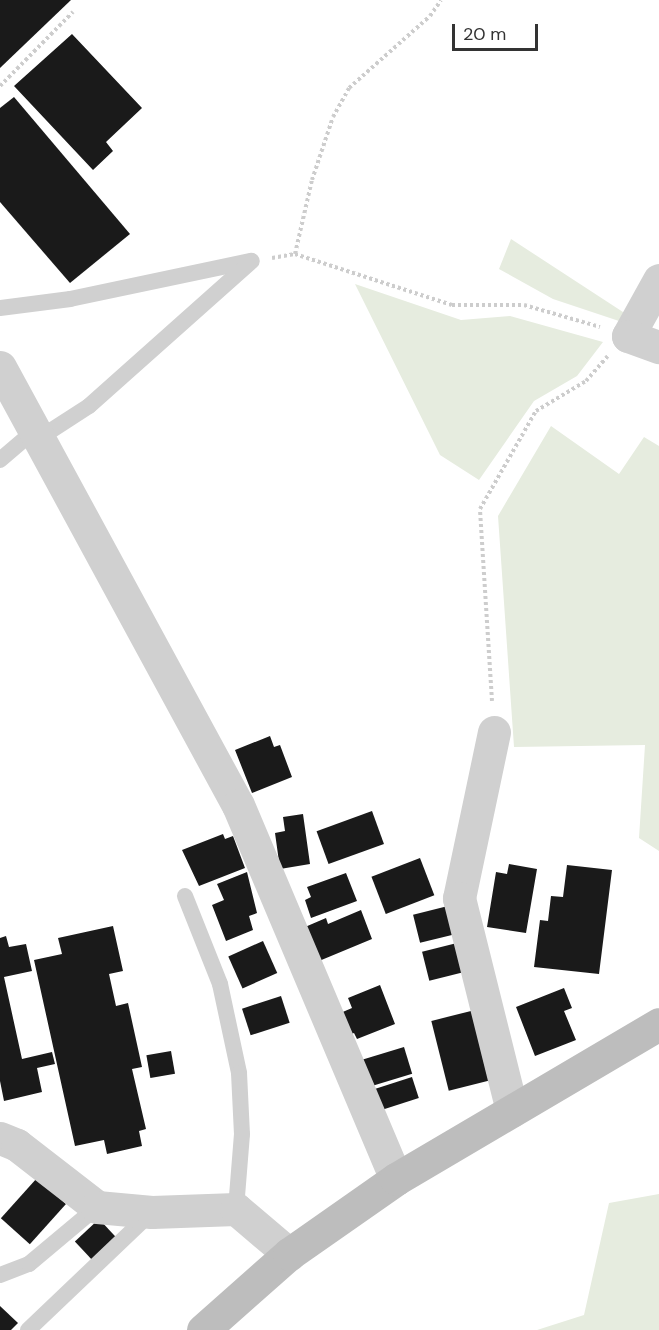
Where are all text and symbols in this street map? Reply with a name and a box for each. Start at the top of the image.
scale bar [455,12,540,50]
text: 20 m [463,22,506,46]

